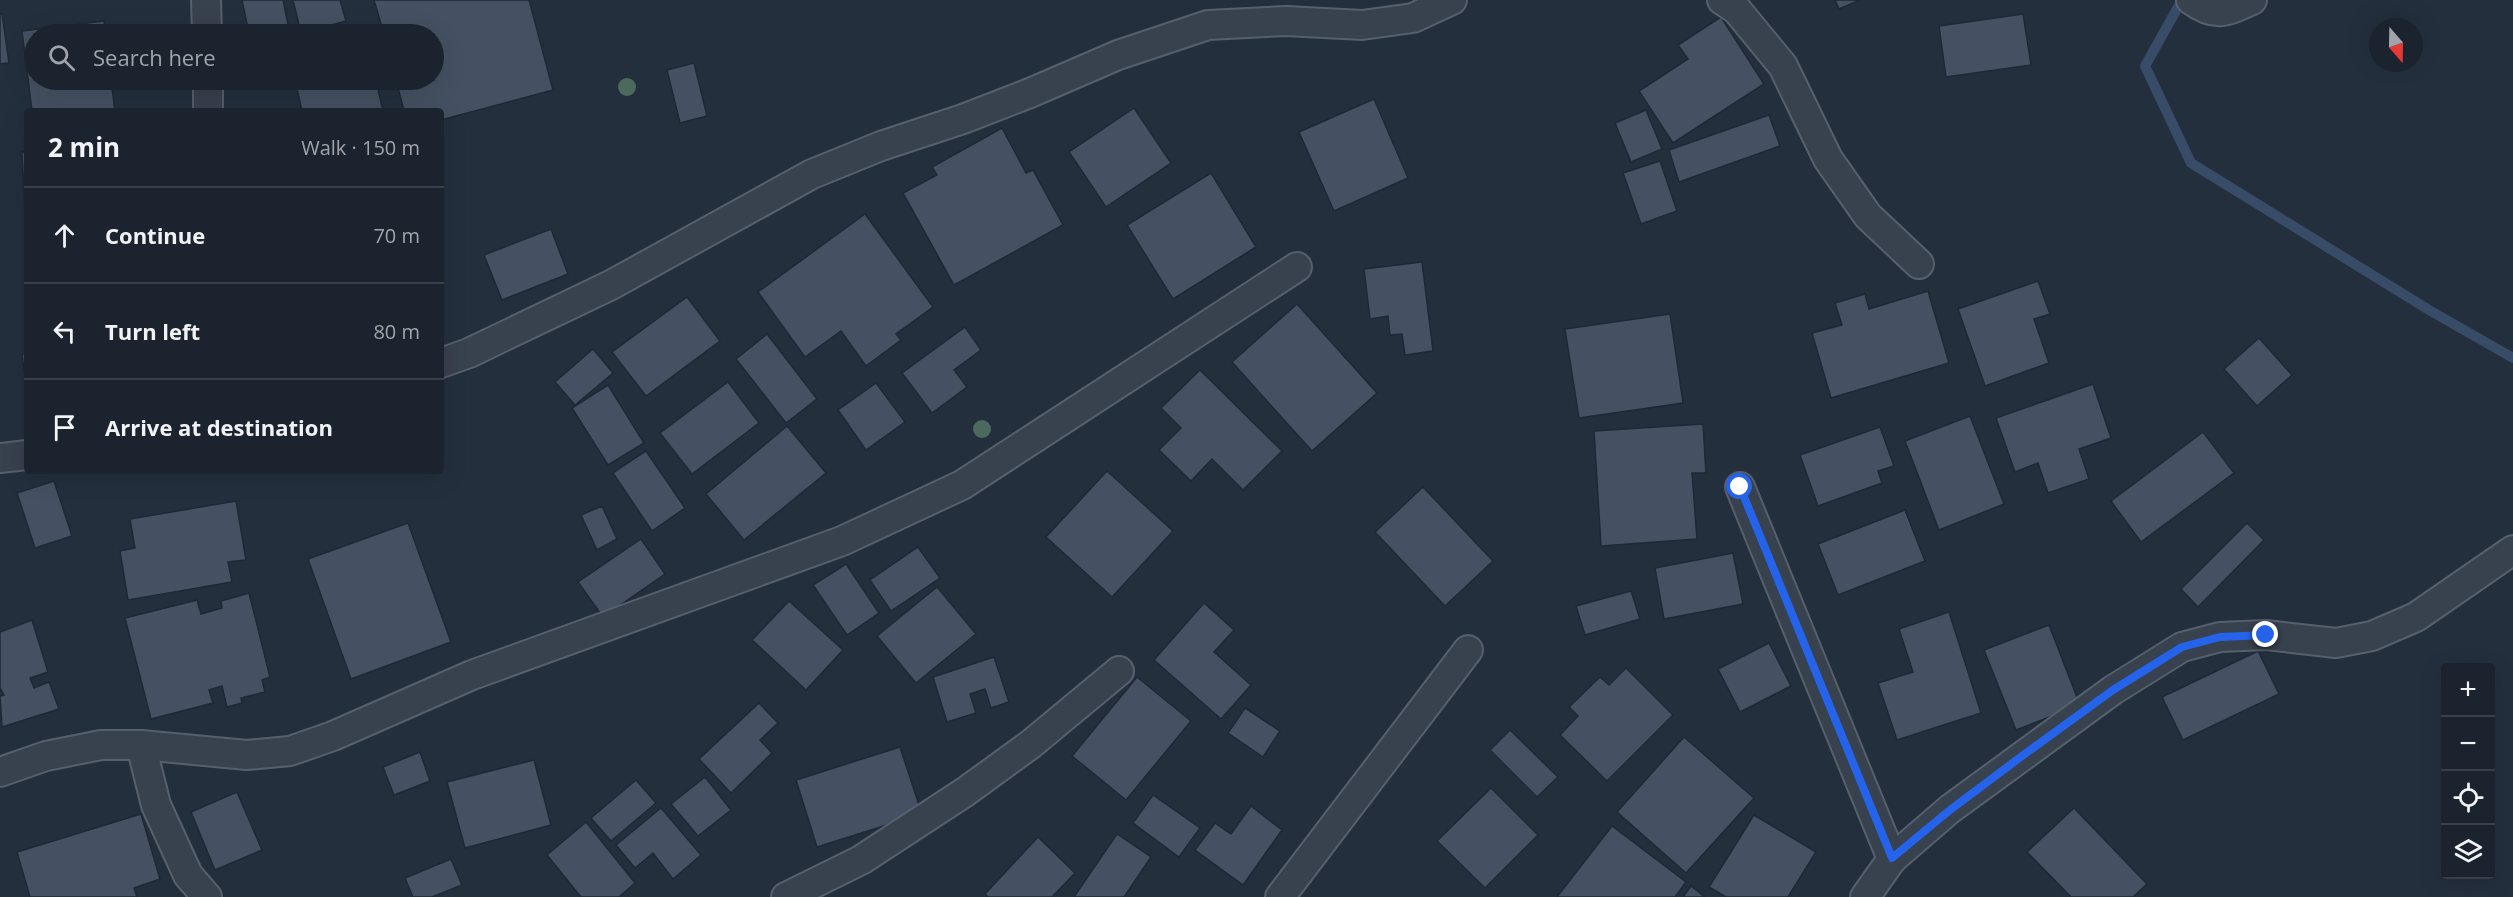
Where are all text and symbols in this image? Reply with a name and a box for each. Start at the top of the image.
north arrow [2369,18,2423,72]
search box [24,24,444,90]
icon: search [45,41,78,74]
text: Search here [93,42,216,72]
text: 2 min [48,129,120,165]
text: Walk · 150 m [301,134,420,161]
icon: ahead [48,219,81,252]
text: Continue [105,220,205,250]
text: 70 m [373,222,420,249]
icon: left [48,315,81,348]
text: Turn left [105,316,200,346]
text: 80 m [373,318,420,345]
icon: arrive [48,411,81,444]
text: Arrive at destination [105,412,333,442]
route start [1726,473,1752,499]
route end [2252,621,2278,647]
map controls [2441,663,2495,879]
button: + [2441,663,2495,717]
button: − [2441,717,2495,771]
button: locate [2441,771,2495,825]
button: layers [2441,825,2495,879]

